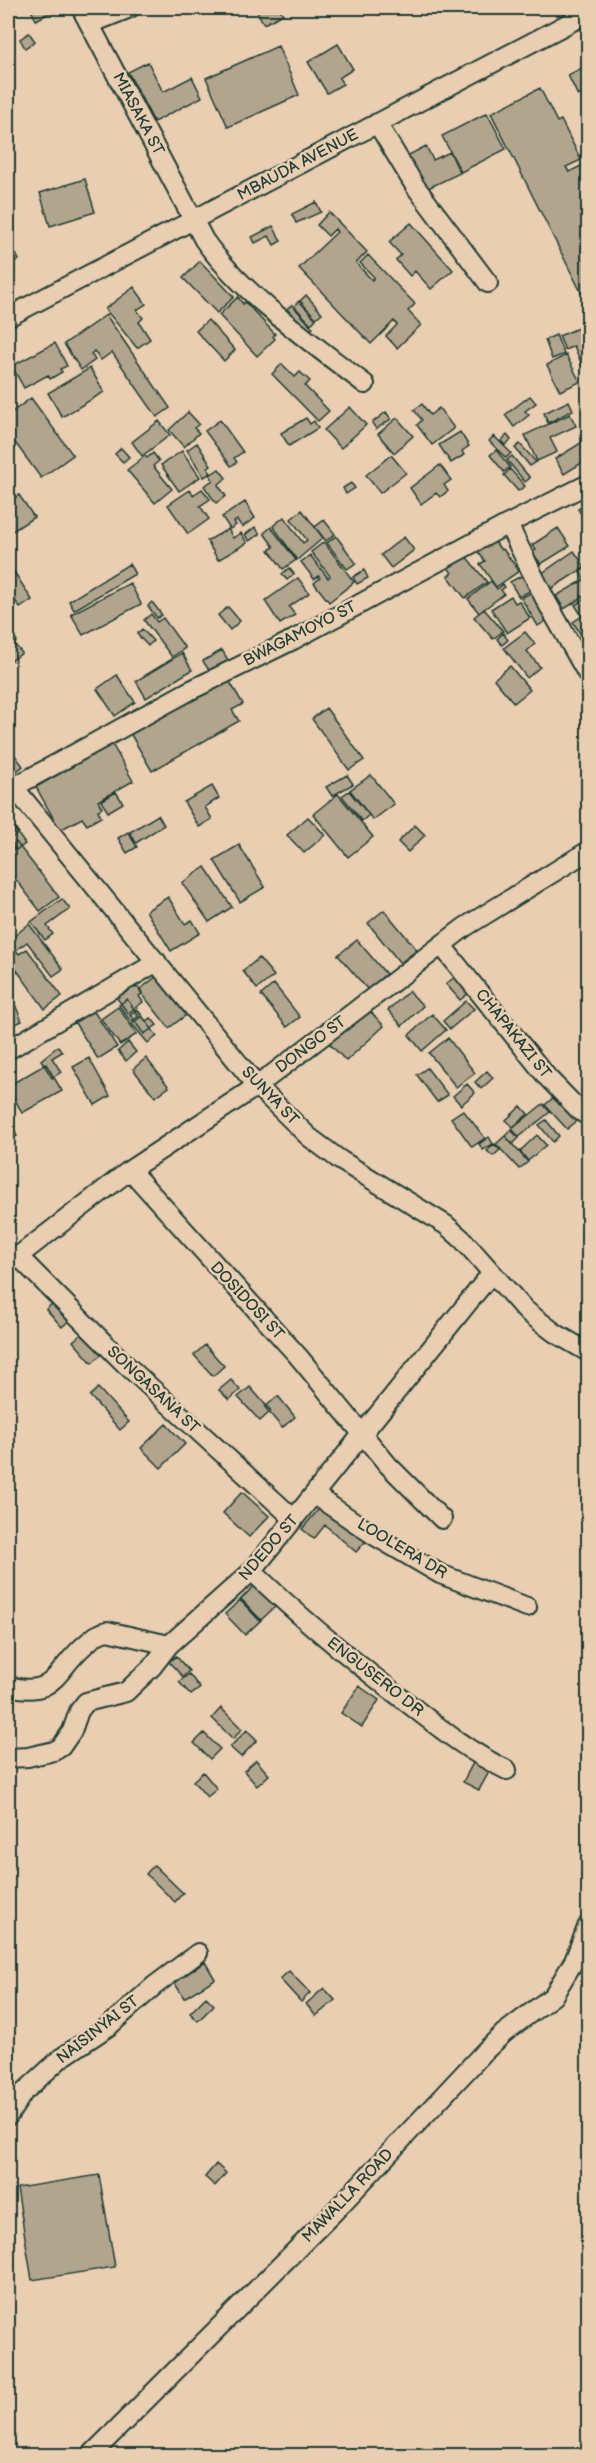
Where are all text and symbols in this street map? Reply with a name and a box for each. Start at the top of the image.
street label: MIASAKA ST [108,69,168,159]
street label: MBAUDA AVENUE [234,125,362,205]
street label: BWAGAMOYO ST [240,597,360,671]
street label: CHAPAKAZI ST [471,985,555,1083]
street label: DONGO ST [272,1012,350,1078]
street label: SUNYA ST [237,1063,303,1130]
street label: DOSIDOSI ST [206,1258,288,1344]
street label: SONGASANA ST [103,1342,204,1438]
street label: NDEDO ST [235,1511,303,1585]
street label: LOOLERA DR [354,1515,450,1583]
street label: ENGUSERO DR [323,1633,427,1721]
street label: NAISINYAI ST [53,1992,143,2068]
street label: MAWALLA ROAD [299,2145,397,2247]

